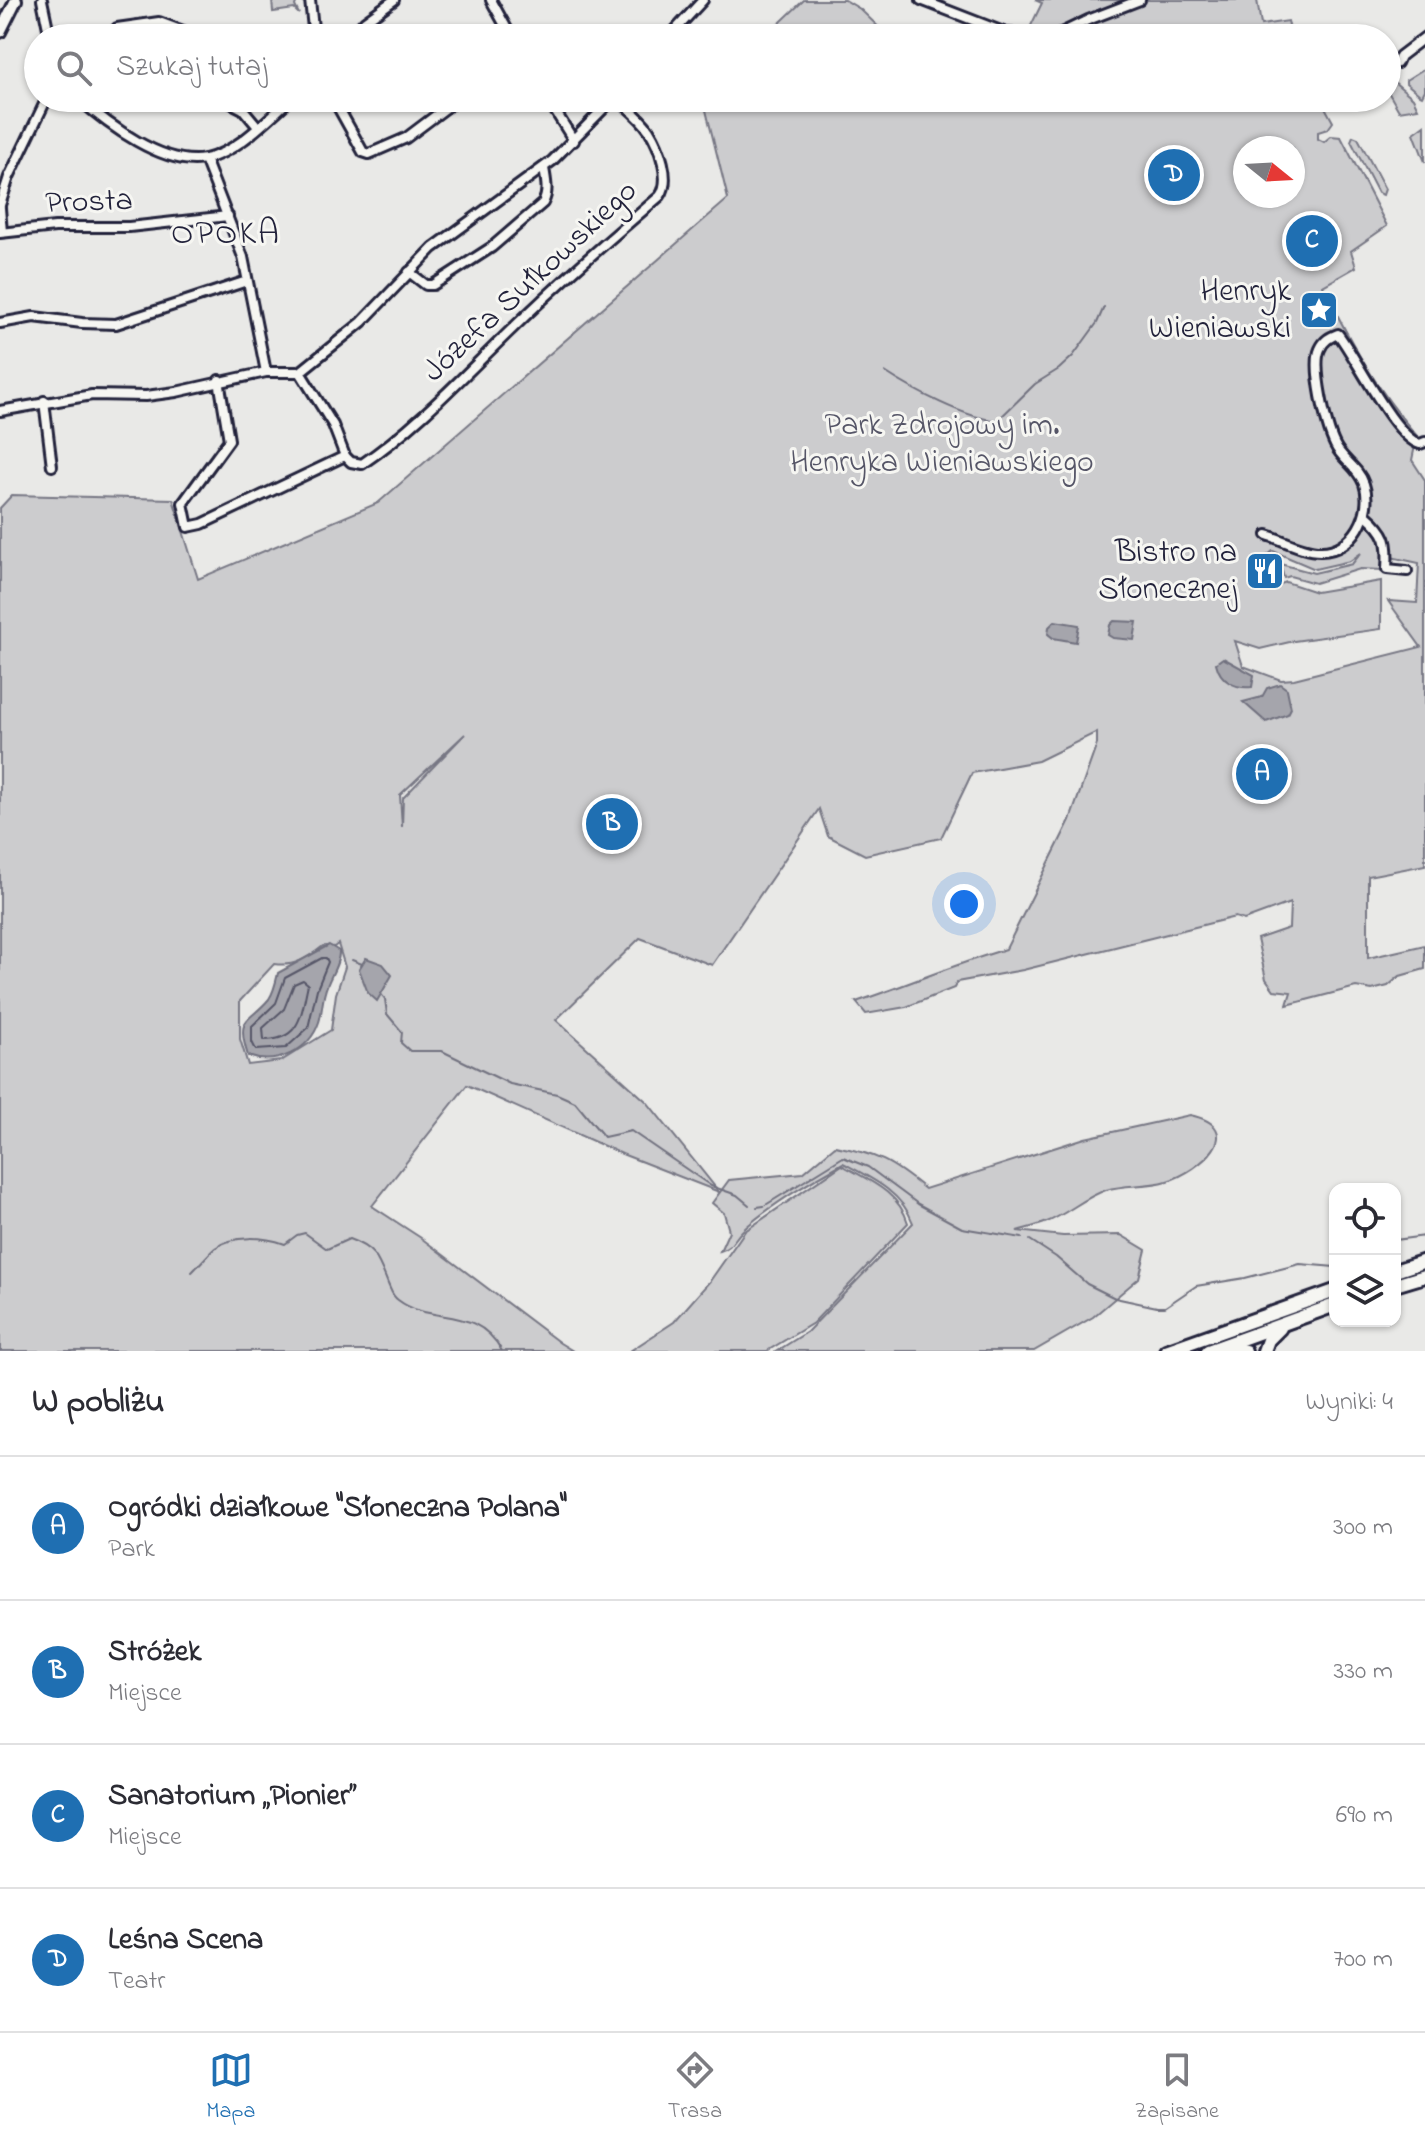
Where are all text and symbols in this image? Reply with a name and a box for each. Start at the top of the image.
search box [24,24,1401,112]
icon: search [52,46,96,90]
text: Szukaj tutaj [116,46,267,90]
north arrow [1233,136,1305,208]
pin: D [1148,145,1200,205]
street label: Józefa Sułkowskiego [413,170,649,394]
street label: Prosta [44,178,134,228]
district label: OPOKA [171,210,281,260]
pin: C [1286,211,1338,271]
place label: Henryk Wieniawski [1149,269,1292,353]
place icon: Henryk Wieniawski [1298,289,1340,331]
park label: Park Zdrojowy im. Henryka Wieniawskiego [790,403,1094,487]
place label: Bistro na Słonecznej [1098,530,1238,614]
restaurant icon: Bistro na Słonecznej [1244,550,1286,592]
pin: A [1236,744,1288,804]
pin: B [586,794,638,854]
your location [944,884,984,924]
map controls [1329,1183,1401,1327]
button: locate [1329,1183,1401,1255]
button: layers [1329,1255,1401,1327]
text: W pobliżu [32,1378,164,1428]
text: Wyniki: 4 [1305,1384,1393,1422]
text: Ogródki działkowe "Słoneczna Polana" [108,1487,567,1531]
text: A [50,1509,66,1547]
text: 300 m [1333,1509,1393,1547]
text: Park [108,1531,155,1569]
text: Stróżek [108,1631,201,1675]
text: B [49,1653,67,1691]
text: 330 m [1334,1653,1393,1691]
text: Miejsce [108,1675,182,1713]
text: Sanatorium „Pionier” [108,1775,356,1819]
text: C [51,1797,65,1835]
text: 690 m [1336,1797,1393,1835]
text: Miejsce [108,1819,182,1857]
text: Leśna Scena [108,1919,263,1963]
text: D [48,1941,68,1979]
text: 700 m [1333,1941,1393,1979]
text: Teatr [108,1963,165,2001]
tab: Mapa [206,2048,255,2128]
tab: Trasa [668,2048,722,2128]
tab: Zapisane [1135,2048,1219,2128]

